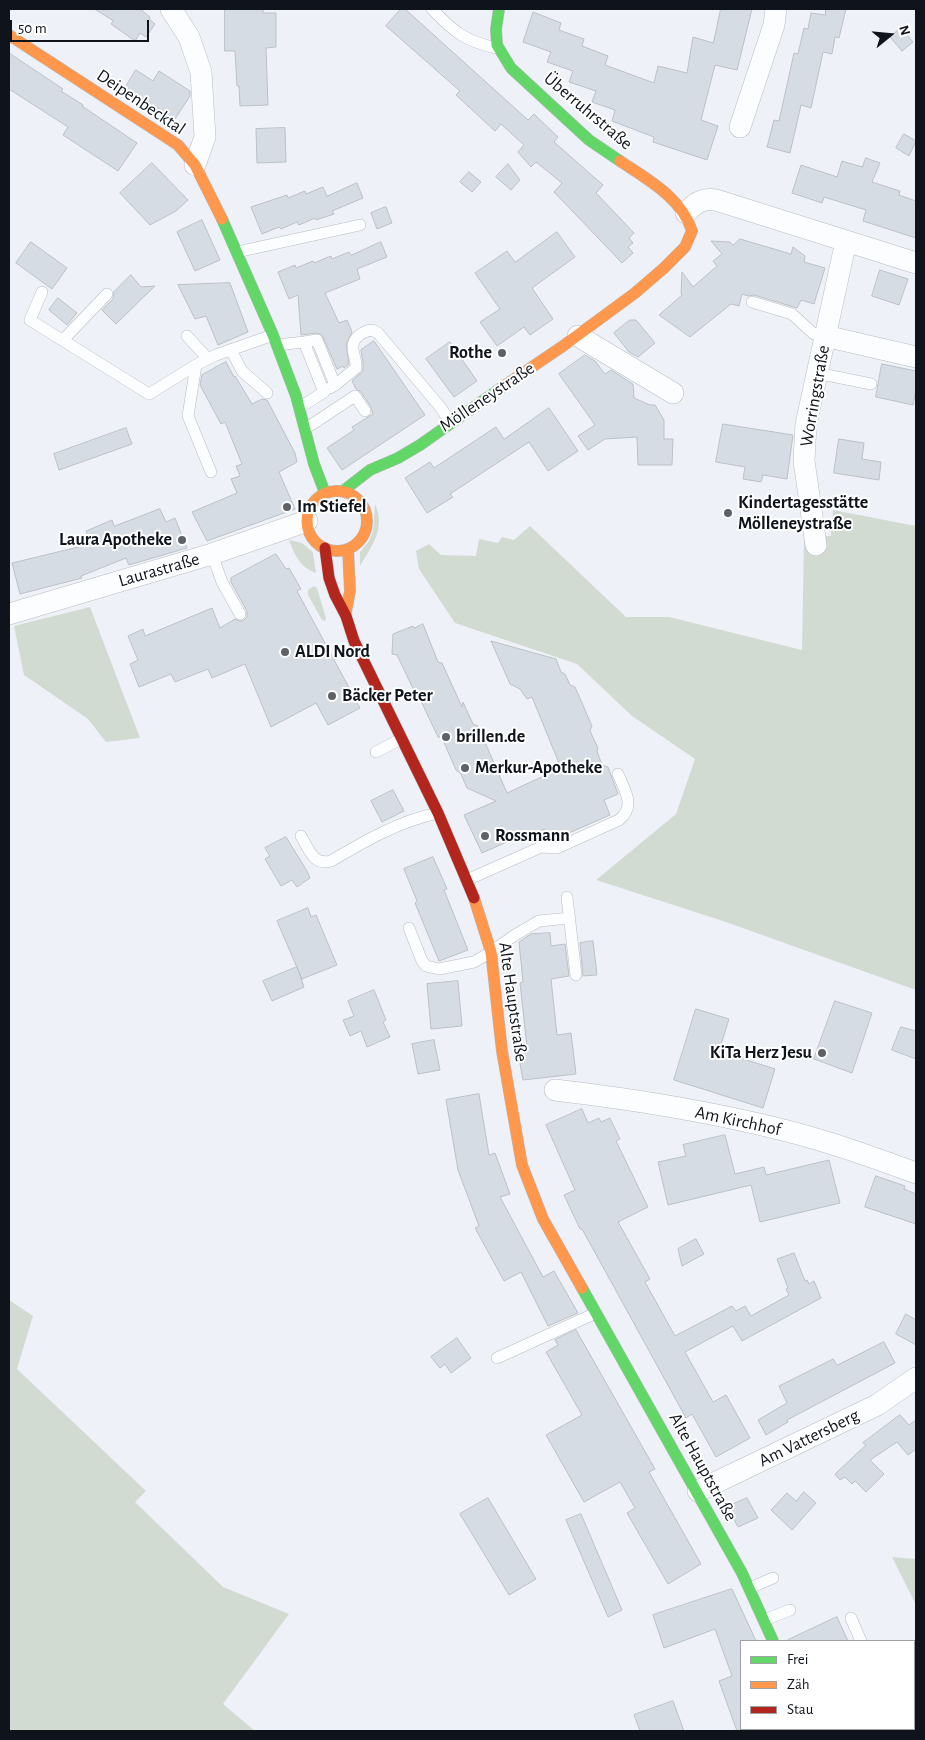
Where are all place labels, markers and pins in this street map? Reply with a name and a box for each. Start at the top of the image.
place label: Rothe [449,342,492,364]
marker: Rothe [496,347,508,359]
place label: Kindertagesstätte Mölleneystraße [738,492,868,534]
place label: Im Stiefel [297,496,367,518]
marker: Im Stiefel [281,501,293,513]
marker: Kindertagesstätte Mölleneystraße [722,507,734,519]
place label: Laura Apotheke [59,529,172,551]
marker: Laura Apotheke [176,534,188,546]
place label: ALDI Nord [295,641,370,663]
marker: ALDI Nord [279,646,291,658]
place label: Bäcker Peter [342,685,433,707]
marker: Bäcker Peter [326,690,338,702]
place label: brillen.de [456,726,525,748]
marker: brillen.de [440,731,452,743]
place label: Merkur-Apotheke [475,757,602,779]
marker: Merkur-Apotheke [459,762,471,774]
place label: Rossmann [495,825,570,847]
marker: Rossmann [479,830,491,842]
place label: KiTa Herz Jesu [710,1042,812,1064]
marker: KiTa Herz Jesu [816,1047,828,1059]

